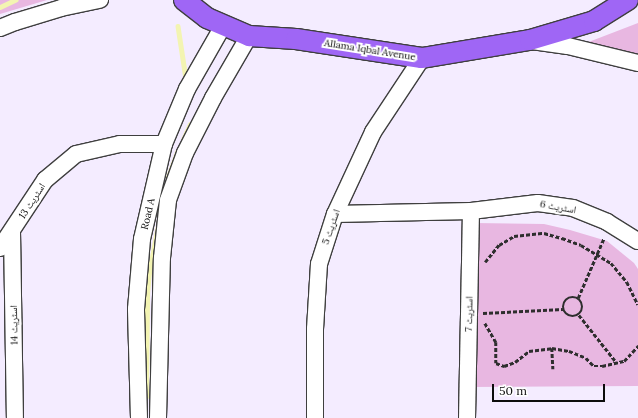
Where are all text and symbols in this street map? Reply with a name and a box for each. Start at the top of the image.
street label: Allama Iqbal Avenue [323,37,417,63]
street label: اسٹریٹ 13 [16,181,48,221]
street label: Road A [139,197,157,231]
street label: اسٹریٹ 6 [539,198,577,216]
street label: اسٹریٹ 5 [319,208,343,246]
street label: اسٹریٹ 7 [463,296,475,332]
street label: اسٹریٹ 14 [8,305,20,345]
scale bar [494,376,607,402]
text: 50 m [499,383,527,398]

